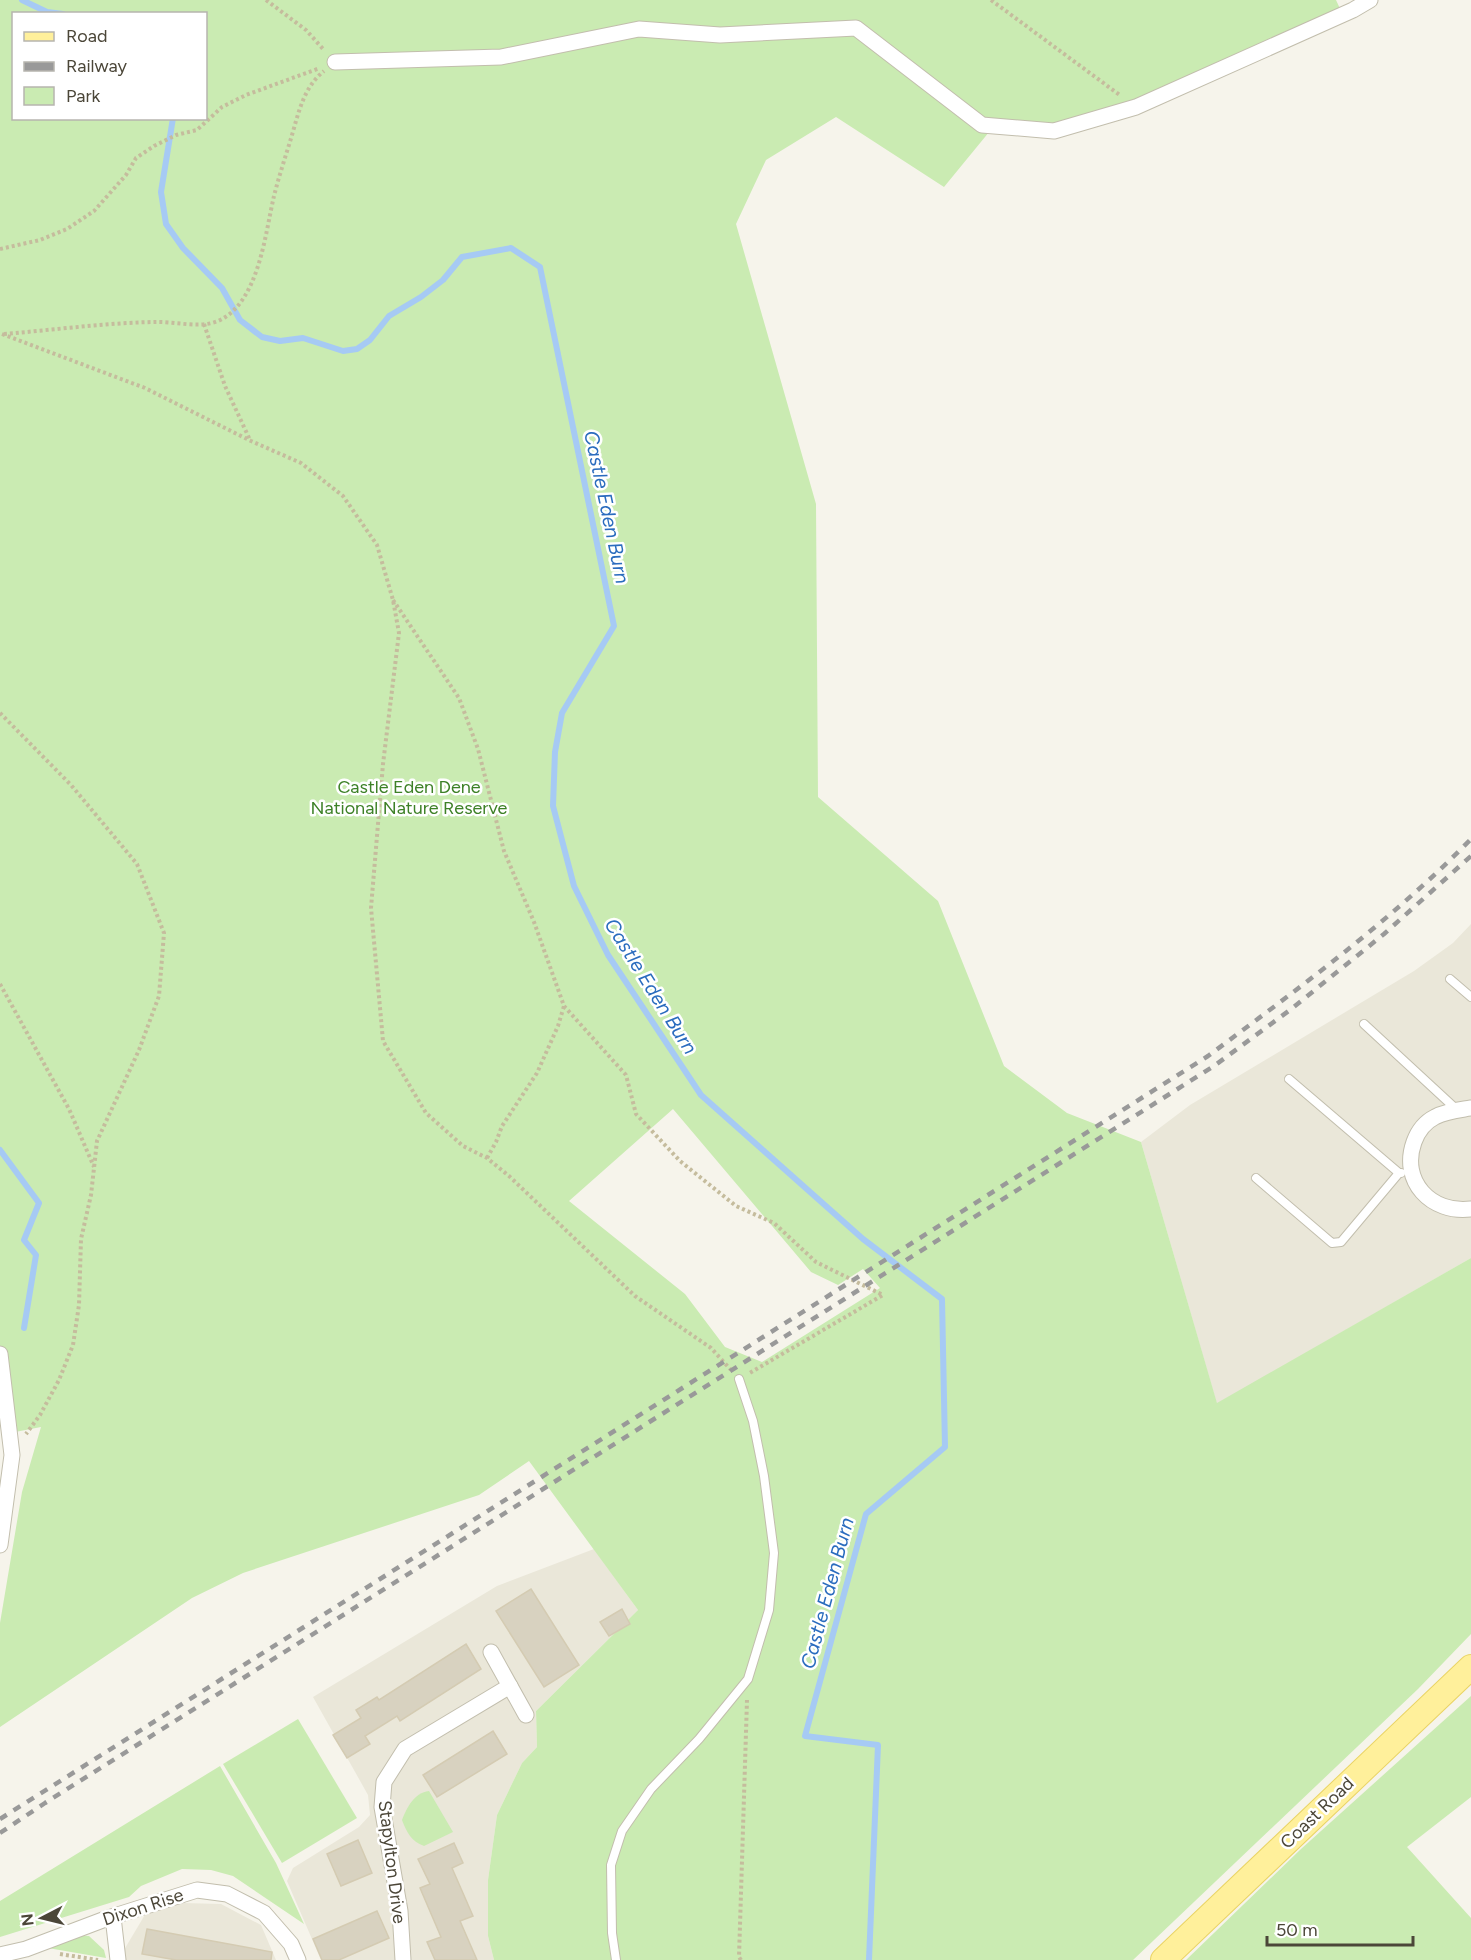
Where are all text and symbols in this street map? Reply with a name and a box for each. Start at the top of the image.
legend [12,12,207,120]
text: Road [66,25,107,47]
text: Railway [66,55,128,77]
text: Park [66,85,101,107]
water label: Castle Eden Burn [579,428,635,586]
park label: Castle Eden Dene National Nature Reserve [311,776,508,819]
water label: Castle Eden Burn [600,914,702,1058]
water label: Castle Eden Burn [795,1515,859,1671]
street label: Coast Road [1276,1773,1358,1853]
street label: Stapylton Drive [374,1799,411,1925]
street label: Dixon Rise [100,1884,186,1930]
north arrow [12,1888,72,1948]
scale bar [1267,1909,1412,1947]
text: N [17,1912,38,1927]
text: 50 m [1276,1919,1318,1941]

